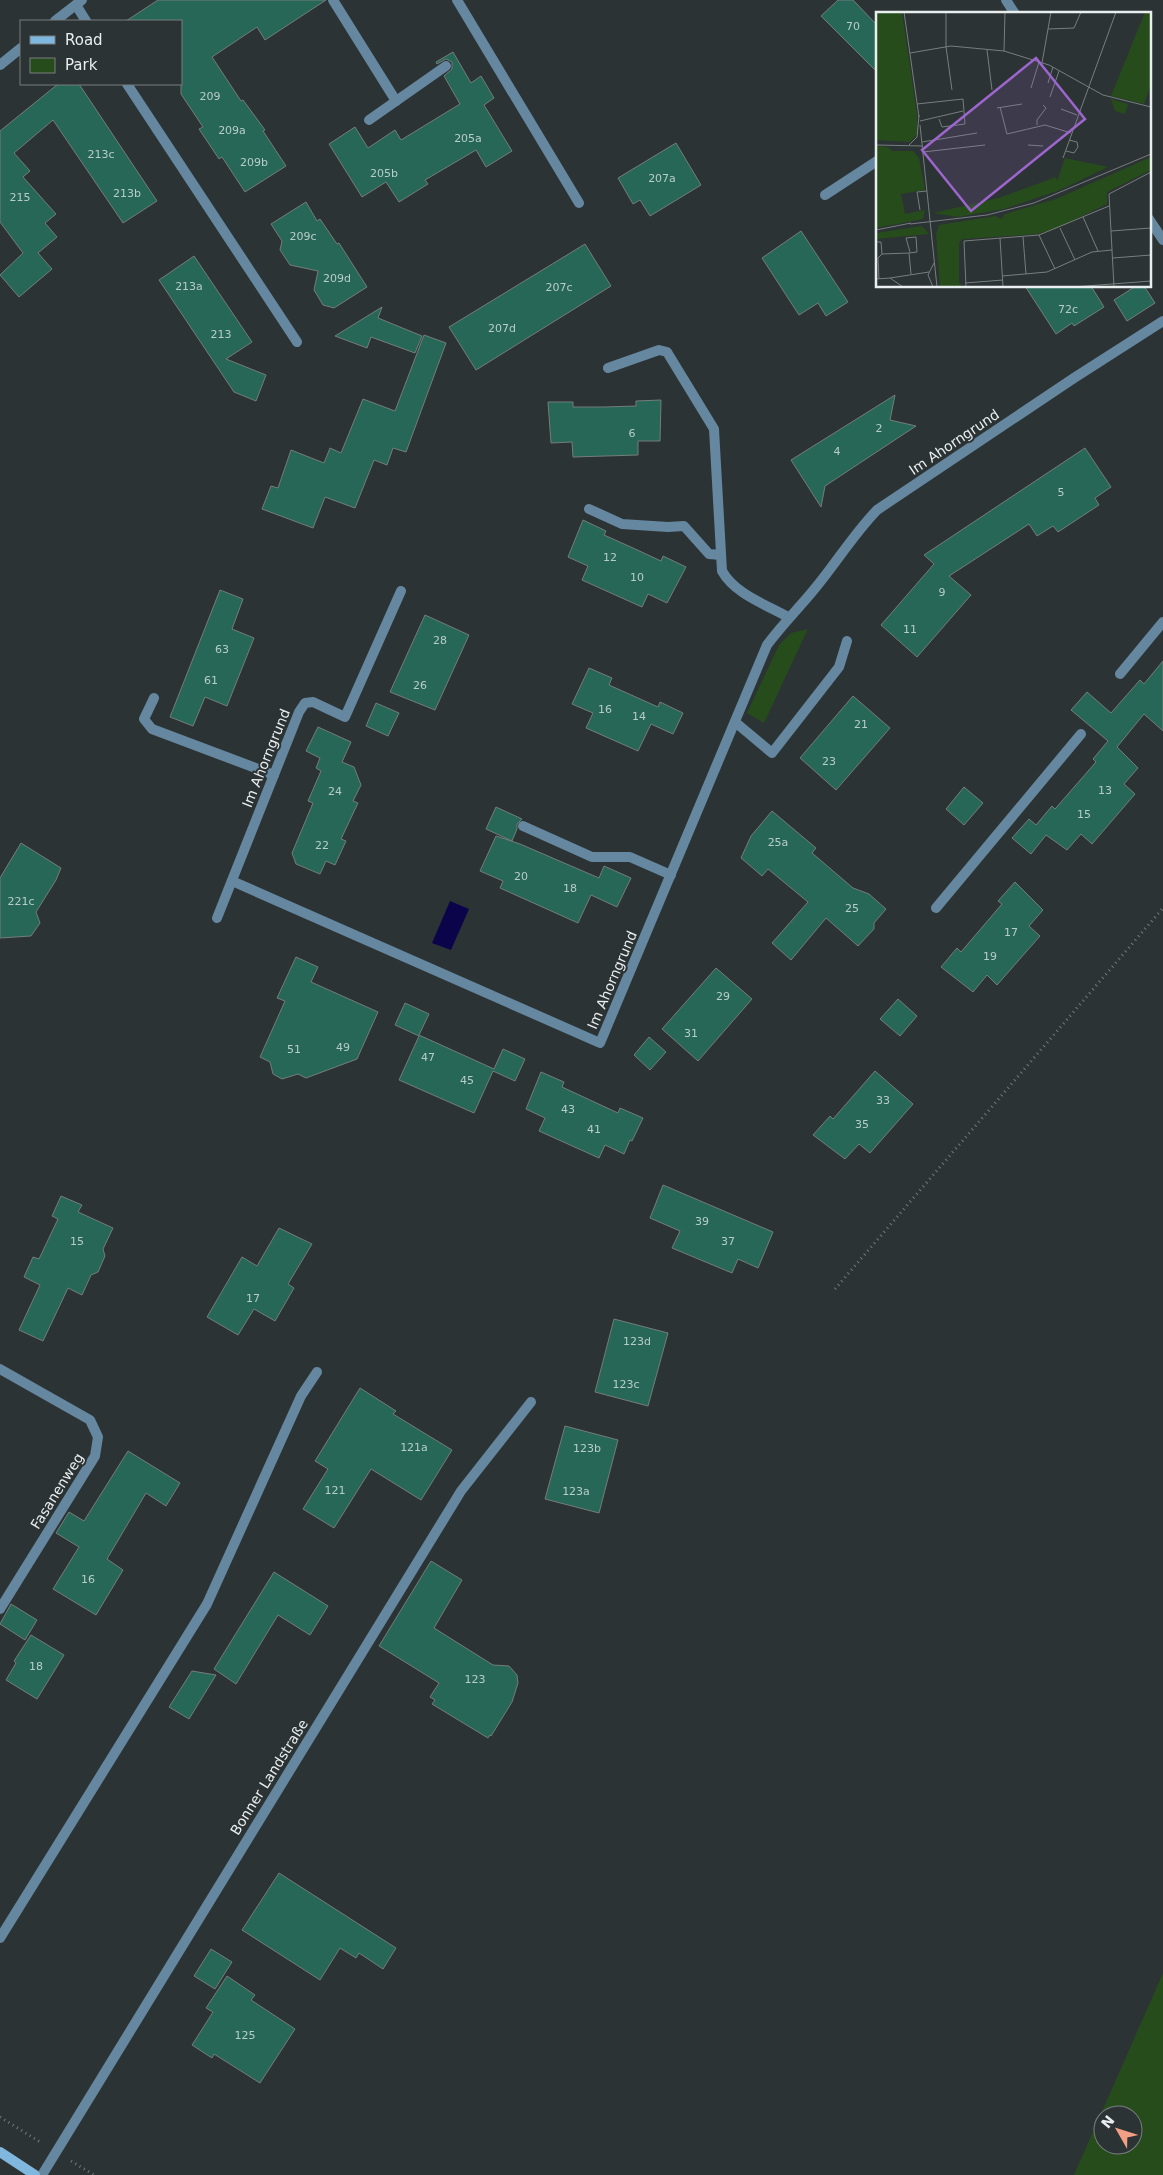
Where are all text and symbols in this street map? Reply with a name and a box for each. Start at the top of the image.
inset map [876,12,1150,288]
legend [20,20,182,85]
house number: 70 [846,20,860,33]
text: Road [65,31,103,49]
text: Park [65,56,98,74]
house number: 209 [200,90,221,103]
house number: 209a [218,124,246,137]
house number: 205a [454,132,482,145]
house number: 213c [87,148,115,161]
house number: 209b [240,156,268,169]
house number: 205b [370,167,398,180]
house number: 207a [648,172,676,185]
house number: 213b [113,187,141,200]
house number: 215 [10,191,31,204]
house number: 209c [289,230,317,243]
house number: 209d [323,272,351,285]
house number: 213a [175,280,203,293]
house number: 207c [545,281,573,294]
house number: 72c [1058,303,1078,316]
house number: 207d [488,322,516,335]
house number: 213 [211,328,232,341]
street label: Im Ahorngrund [906,406,1002,478]
house number: 2 [876,422,883,435]
house number: 6 [629,427,636,440]
house number: 4 [834,445,841,458]
house number: 5 [1058,486,1065,499]
house number: 12 [603,551,617,564]
house number: 10 [630,571,644,584]
house number: 9 [939,586,946,599]
house number: 11 [903,623,917,636]
house number: 28 [433,634,447,647]
house number: 63 [215,643,229,656]
house number: 61 [204,674,218,687]
house number: 26 [413,679,427,692]
house number: 16 [598,703,612,716]
street label: Im Ahorngrund [239,706,293,810]
house number: 14 [632,710,646,723]
house number: 21 [854,718,868,731]
house number: 23 [822,755,836,768]
house number: 13 [1098,784,1112,797]
house number: 24 [328,785,342,798]
house number: 15 [1077,808,1091,821]
house number: 25a [768,836,788,849]
house number: 22 [315,839,329,852]
house number: 20 [514,870,528,883]
house number: 18 [563,882,577,895]
house number: 221c [7,895,35,908]
house number: 25 [845,902,859,915]
house number: 17 [1004,926,1018,939]
street label: Im Ahorngrund [584,929,640,1031]
house number: 19 [983,950,997,963]
house number: 29 [716,990,730,1003]
house number: 31 [684,1027,698,1040]
house number: 49 [336,1041,350,1054]
house number: 51 [287,1043,301,1056]
house number: 47 [421,1051,435,1064]
house number: 45 [460,1074,474,1087]
house number: 33 [876,1094,890,1107]
house number: 43 [561,1103,575,1116]
house number: 35 [855,1118,869,1131]
house number: 41 [587,1123,601,1136]
house number: 39 [695,1215,709,1228]
house number: 15 [70,1235,84,1248]
house number: 37 [721,1235,735,1248]
house number: 17 [246,1292,260,1305]
house number: 123d [623,1335,651,1348]
house number: 123c [612,1378,640,1391]
house number: 121a [400,1441,428,1454]
house number: 123b [573,1442,601,1455]
street label: Fasanenweg [27,1450,87,1532]
house number: 121 [325,1484,346,1497]
house number: 123a [562,1485,590,1498]
house number: 16 [81,1573,95,1586]
house number: 18 [29,1660,43,1673]
house number: 123 [465,1673,486,1686]
street label: Bonner Landstraße [227,1716,311,1838]
house number: 125 [235,2029,256,2042]
north arrow [1093,2105,1143,2155]
text: N [1098,2112,1118,2131]

